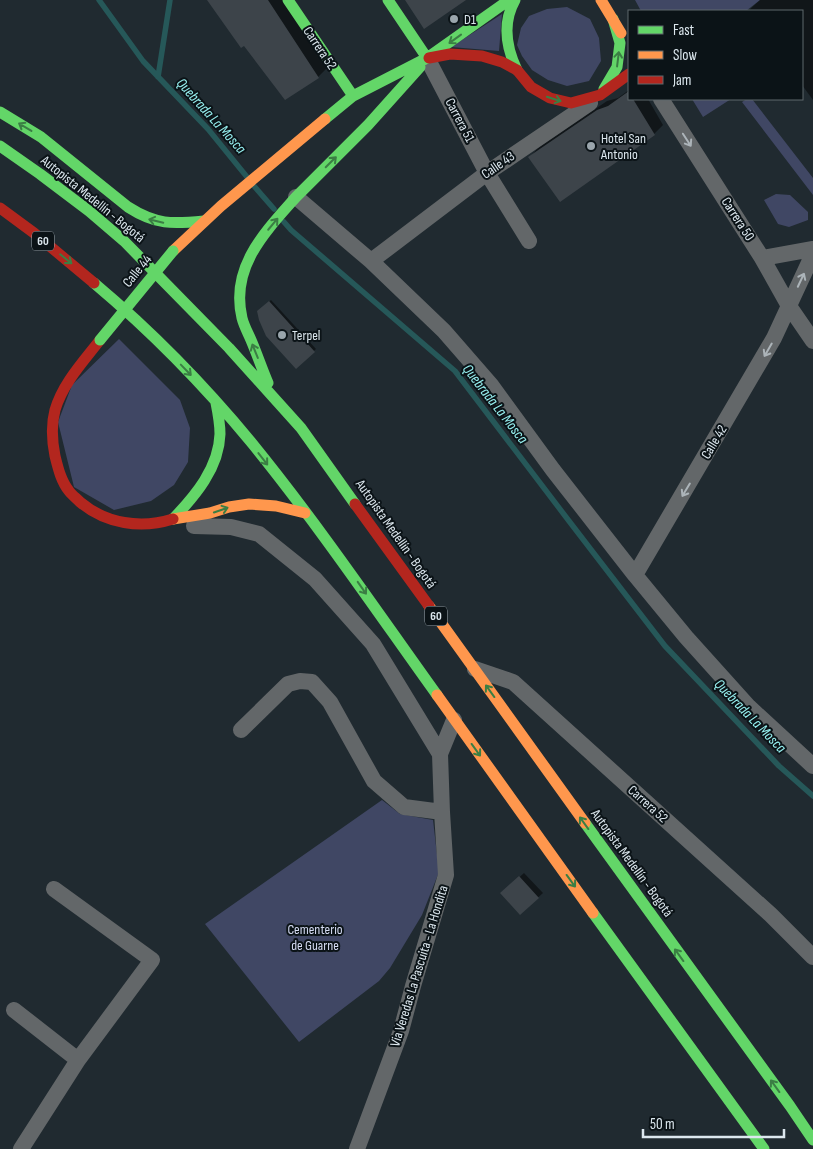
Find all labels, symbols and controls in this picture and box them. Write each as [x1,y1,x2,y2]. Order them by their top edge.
legend [628,10,803,100]
place label: D1 [464,11,476,28]
marker: D1 [448,13,460,25]
text: Fast [673,21,695,40]
street label: Carrera 52 [299,23,341,73]
one-way arrow [448,34,462,44]
text: Slow [673,46,697,65]
one-way arrow [613,51,623,67]
text: Jam [672,71,691,90]
water label: Quebrada La Mosca [172,74,250,158]
one-way arrow [546,94,562,104]
street label: Carrera 51 [441,95,479,145]
one-way arrow [18,121,32,131]
place label: Hotel San Antonio [600,130,646,163]
one-way arrow [681,133,692,147]
marker: Hotel San Antonio [585,140,597,152]
street label: Calle 43 [478,147,518,183]
street label: Autopista Medellín - Bogotá [37,151,148,246]
one-way arrow [325,156,337,169]
street label: Carrera 50 [718,194,758,244]
one-way arrow [149,216,165,225]
one-way arrow [267,218,278,231]
road number: 60 [32,232,54,250]
street label: Calle 44 [119,251,155,291]
one-way arrow [59,254,72,265]
one-way arrow [797,273,806,288]
place label: Terpel [292,327,320,344]
marker: Terpel [276,329,288,341]
one-way arrow [762,342,772,356]
one-way arrow [250,343,259,359]
water label: Quebrada La Mosca [458,360,532,448]
one-way arrow [180,364,192,377]
street label: Calle 42 [697,422,731,462]
one-way arrow [258,452,269,465]
street label: Autopista Medellín - Bogotá [352,476,440,592]
one-way arrow [680,482,690,496]
one-way arrow [212,505,228,514]
one-way arrow [357,581,367,595]
road number: 60 [425,606,447,626]
water label: Quebrada La Mosca [710,675,790,757]
one-way arrow [485,684,495,698]
one-way arrow [470,742,481,756]
street label: Carrera 52 [624,782,672,827]
street label: Autopista Medellín - Bogotá [587,805,677,920]
one-way arrow [579,817,590,830]
one-way arrow [566,874,576,888]
street label: Via Veredas La Pascuita - La Hondita [386,883,452,1049]
park label: Cementerio de Guarne [287,921,343,954]
one-way arrow [674,949,685,962]
one-way arrow [770,1080,781,1093]
scale bar [643,1106,784,1138]
text: 50 m [650,1115,675,1134]

